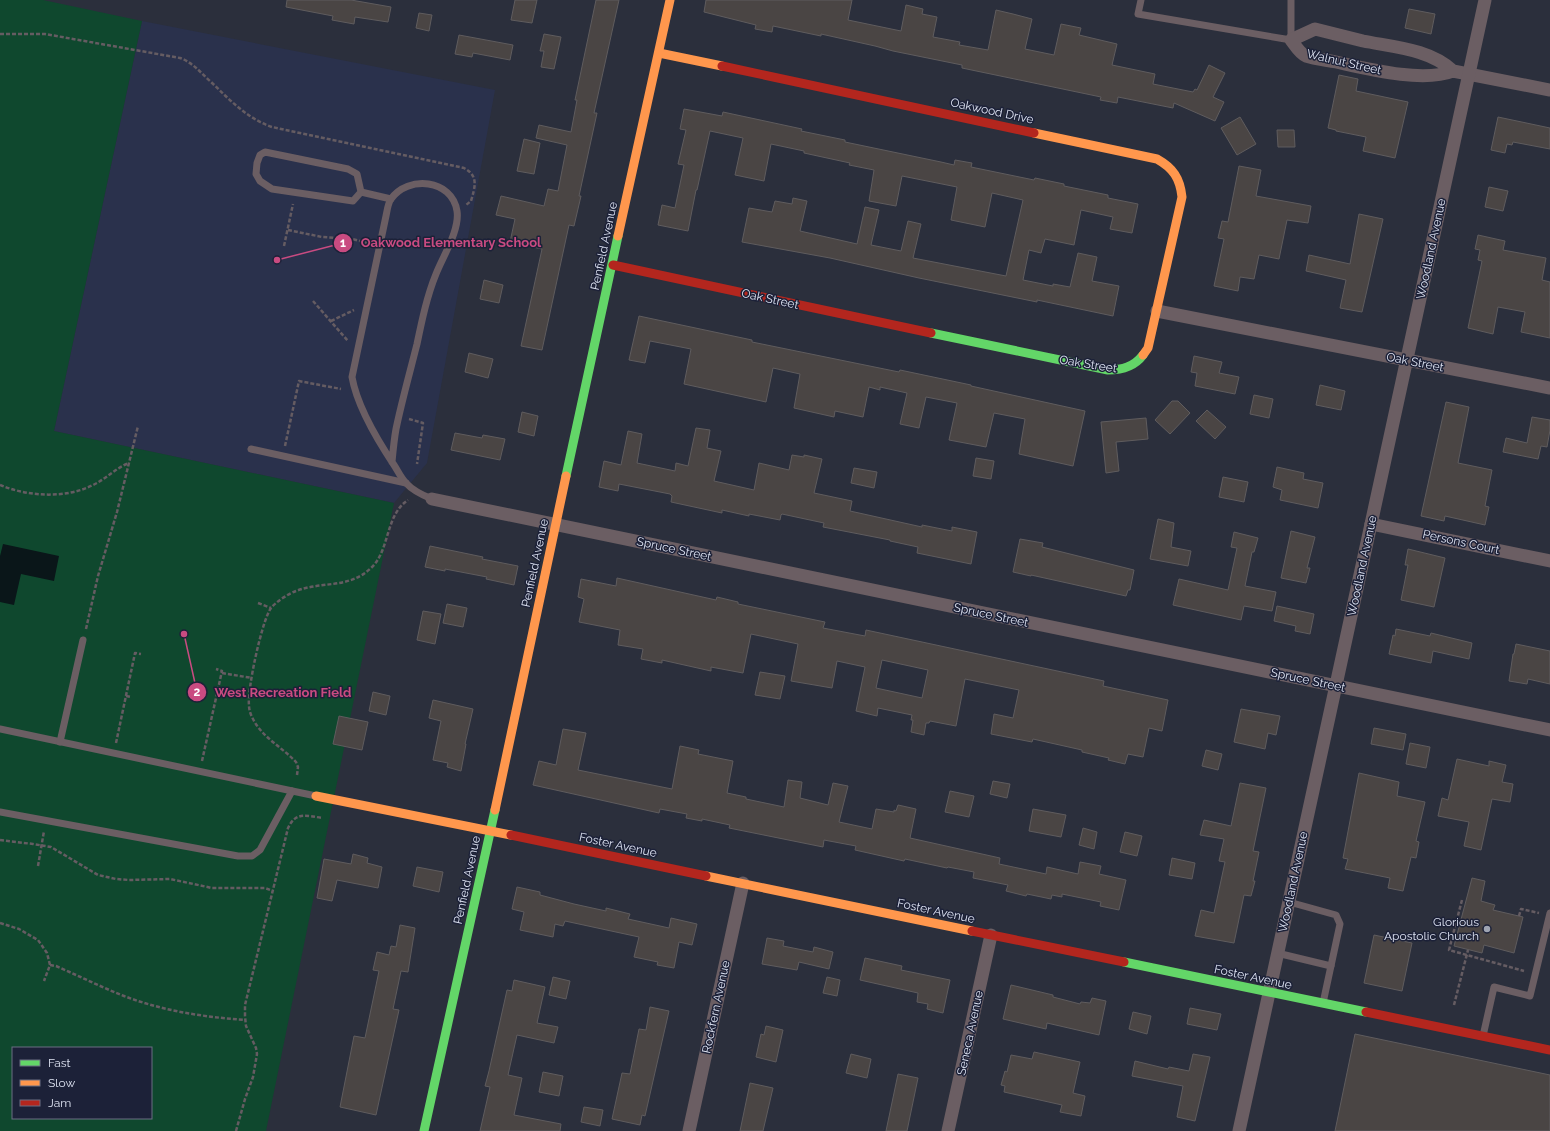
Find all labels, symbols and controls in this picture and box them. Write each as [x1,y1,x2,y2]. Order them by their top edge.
street label: Walnut Street [1305,47,1383,77]
street label: Oakwood Drive [949,95,1035,127]
street label: Woodland Avenue [1413,197,1449,301]
street label: Penfield Avenue [588,201,620,291]
callout: Oakwood Elementary School [333,230,549,255]
text: Oakwood Elementary School [361,235,542,250]
text: 1 [340,236,346,250]
street label: Oak Street [740,286,800,312]
street label: Oak Street [1385,350,1445,374]
street label: Oak Street [1058,353,1118,375]
street label: Woodland Avenue [1344,514,1380,618]
street label: Penfield Avenue [519,518,551,608]
street label: Persons Court [1421,527,1501,557]
street label: Spruce Street [635,534,713,564]
street label: Spruce Street [952,600,1030,630]
street label: Spruce Street [1269,665,1347,695]
callout: West Recreation Field [187,680,360,705]
text: 2 [194,685,201,699]
text: West Recreation Field [215,685,351,700]
street label: Foster Avenue [578,830,658,860]
street label: Woodland Avenue [1275,830,1311,934]
street label: Penfield Avenue [451,835,483,925]
street label: Foster Avenue [896,896,976,926]
place label: Glorious Apostolic Church [1384,915,1479,943]
marker: Glorious Apostolic Church [1482,924,1492,934]
street label: Rockfern Avenue [699,959,733,1055]
street label: Foster Avenue [1213,962,1293,992]
street label: Seneca Avenue [954,989,986,1077]
legend [12,1047,152,1119]
text: Fast [48,1056,71,1070]
text: Slow [48,1076,75,1090]
text: Jam [48,1096,71,1110]

